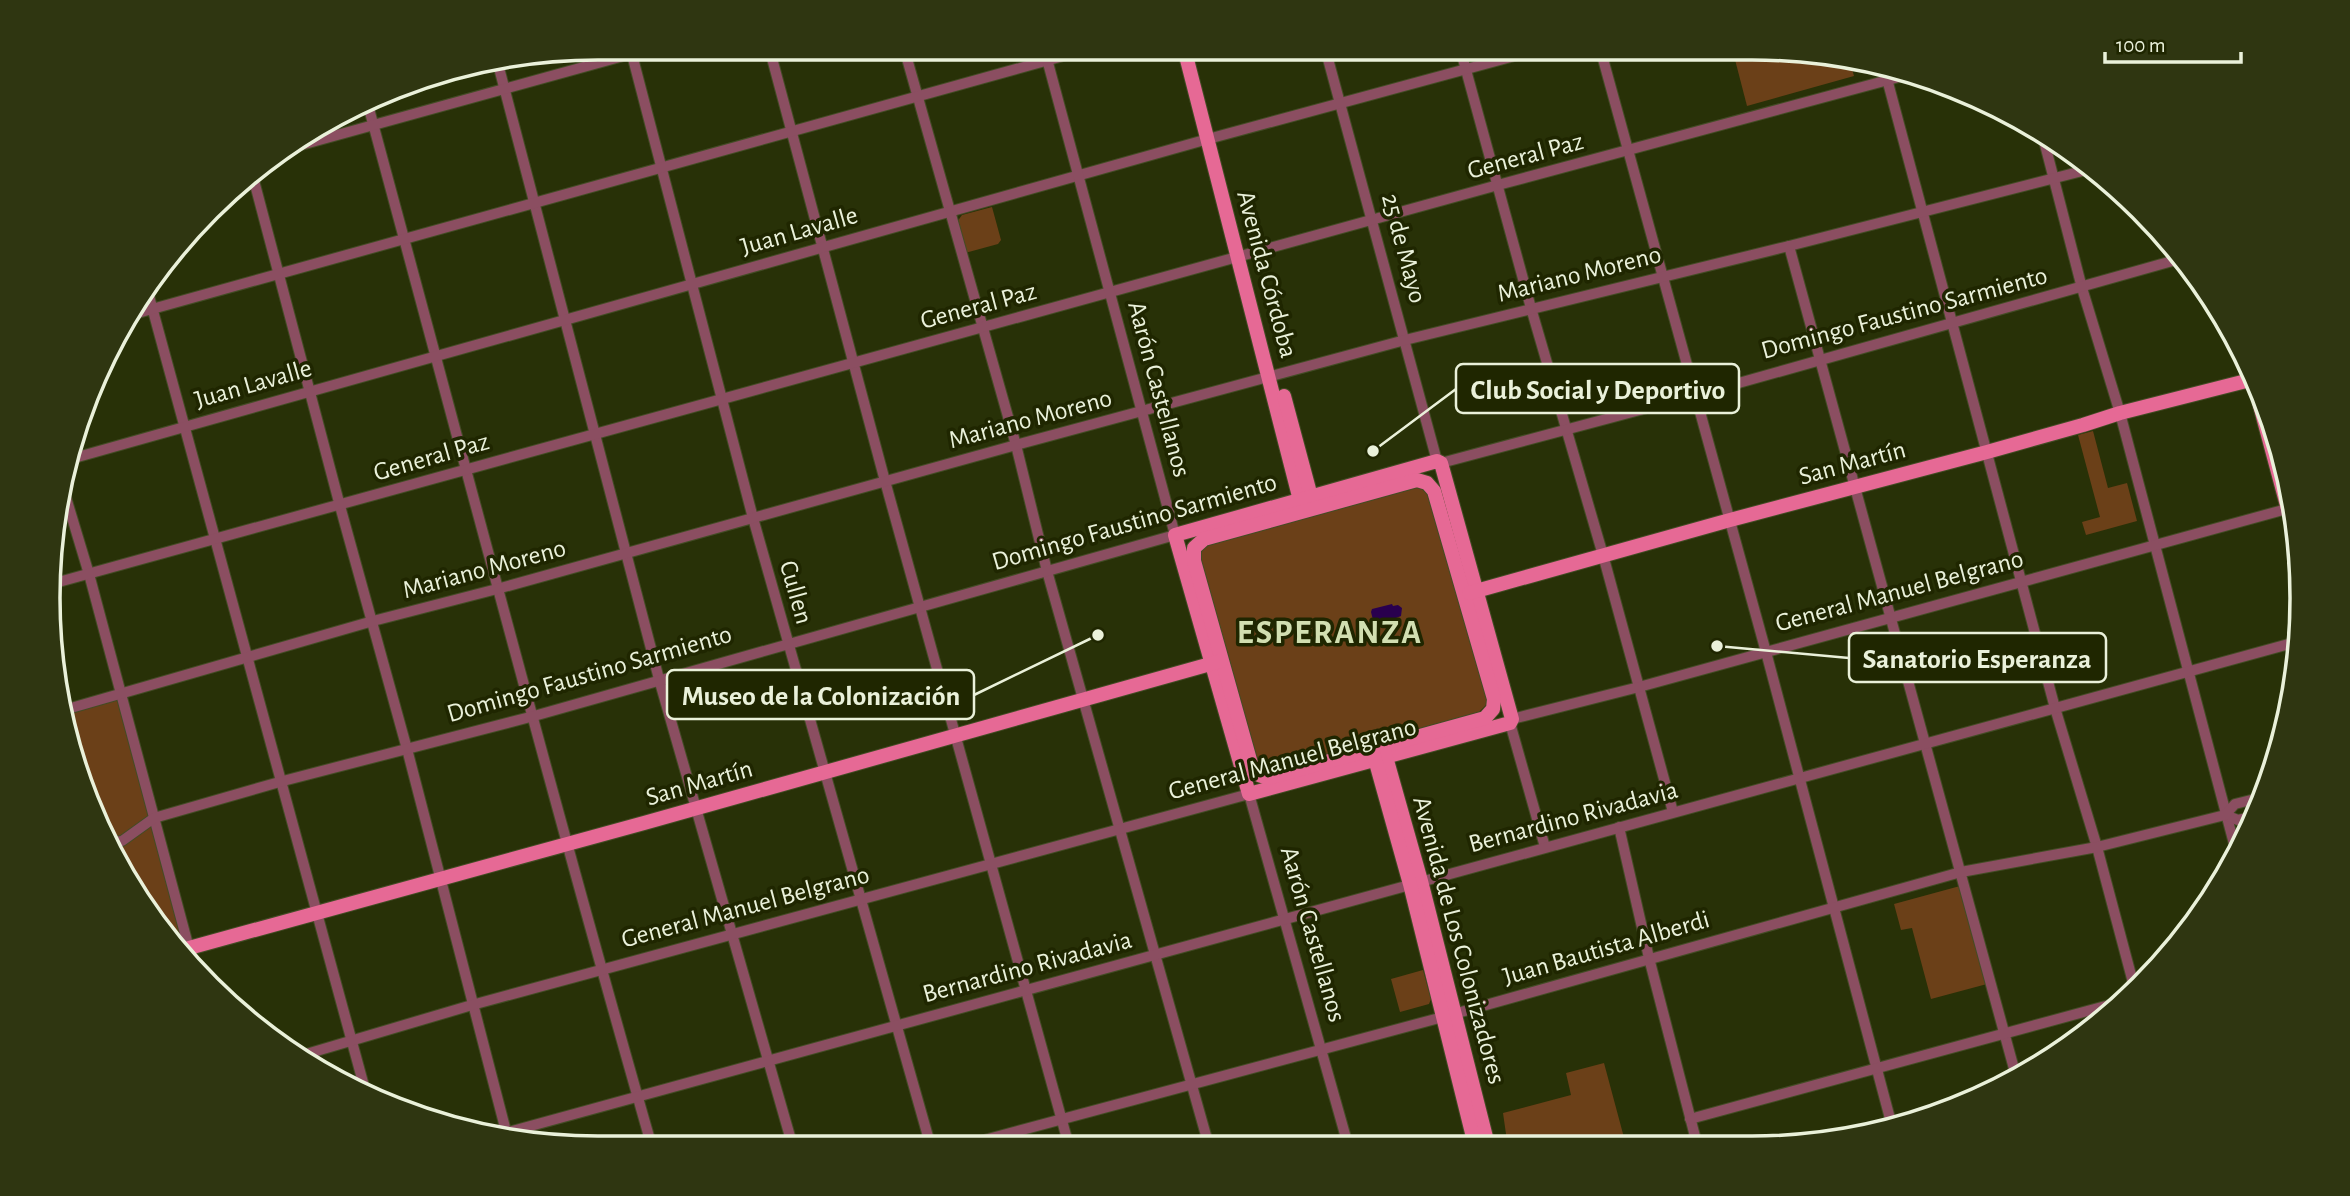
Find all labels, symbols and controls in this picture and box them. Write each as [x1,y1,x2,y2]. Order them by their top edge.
scale bar [2105,21,2242,65]
text: 100 m [2116,35,2166,56]
street label: General Paz [1464,128,1586,184]
street label: Avenida Córdoba [1232,188,1302,361]
street label: 25 de Mayo [1377,191,1431,306]
street label: Juan Lavalle [738,202,861,260]
street label: Mariano Moreno [1495,241,1664,307]
street label: Domingo Faustino Sarmiento [1758,262,2050,364]
street label: General Paz [917,278,1039,334]
street label: Aarón Castellanos [1123,299,1195,480]
street label: Juan Lavalle [192,355,315,413]
callout: Club Social y Deportivo [1456,364,1739,413]
text: Club Social y Deportivo [1471,377,1725,405]
street label: Mariano Moreno [946,385,1115,453]
street label: General Paz [371,428,492,486]
street label: San Martín [1796,436,1909,490]
street label: Domingo Faustino Sarmiento [989,469,1280,575]
street label: Mariano Moreno [400,535,569,603]
street label: General Manuel Belgrano [1772,545,2026,637]
street label: Cullen [775,558,817,627]
district label: ESPERANZA [1237,617,1423,650]
street label: Domingo Faustino Sarmiento [444,621,735,727]
callout: Sanatorio Esperanza [1849,633,2106,682]
text: Sanatorio Esperanza [1863,646,2091,674]
callout: Museo de la Colonización [667,670,974,719]
text: Museo de la Colonización [682,683,960,711]
street label: General Manuel Belgrano [1165,713,1419,805]
street label: San Martín [643,755,756,811]
street label: Bernardino Rivadavia [1466,777,1681,857]
street label: Avenida de Los Colonizadores [1408,794,1510,1087]
street label: Aarón Castellanos [1276,844,1350,1025]
street label: General Manuel Belgrano [618,861,872,953]
street label: Juan Bautista Alberdi [1500,906,1712,990]
street label: Bernardino Rivadavia [920,927,1135,1007]

